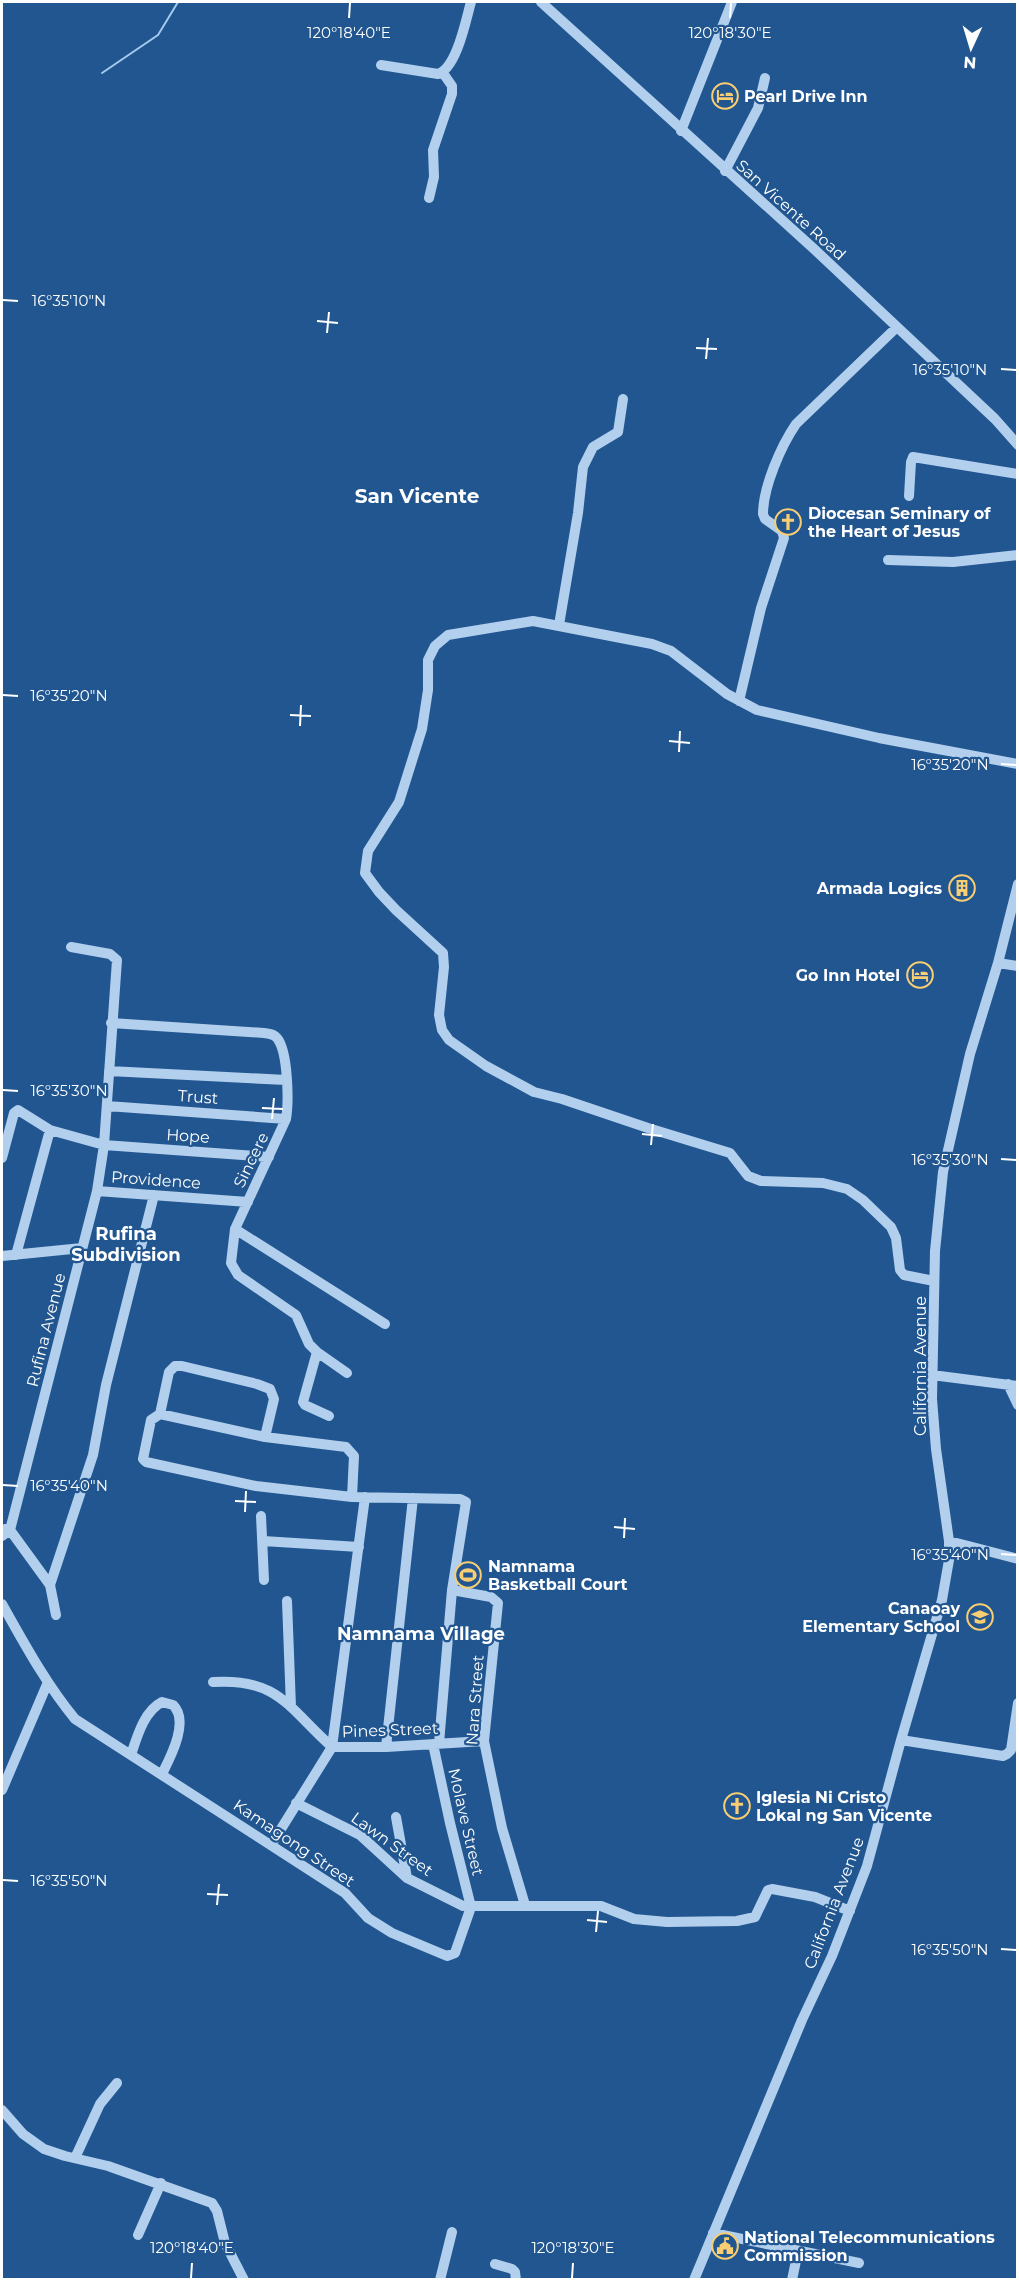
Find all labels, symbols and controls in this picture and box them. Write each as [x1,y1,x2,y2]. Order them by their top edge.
north arrow [941,18,1001,78]
text: 120°18'40"E [307,23,391,42]
text: 120°18'30"E [688,23,772,42]
text: N [963,53,977,72]
hotel icon: Pearl Drive Inn [710,81,740,111]
place label: Pearl Drive Inn [744,87,868,106]
street label: San Vicente Road [732,156,850,264]
text: 16°35'10"N [32,291,106,310]
text: 16°35'10"N [913,360,987,379]
district label: San Vicente [355,484,479,508]
place label: Diocesan Seminary of the Heart of Jesus [808,504,991,541]
church icon: Diocesan Seminary of the Heart of Jesus [773,507,803,537]
text: 16°35'20"N [30,686,108,705]
text: 16°35'20"N [911,755,989,774]
building icon: Armada Logics [947,873,977,903]
place label: Armada Logics [816,879,943,898]
hotel icon: Go Inn Hotel [905,960,935,990]
place label: Go Inn Hotel [796,966,900,985]
text: 16°35'30"N [30,1081,108,1100]
street label: Trust [177,1086,219,1108]
street label: Hope [166,1125,210,1147]
street label: Sincere [229,1129,273,1191]
text: 16°35'30"N [911,1150,989,1169]
street label: Providence [110,1167,202,1193]
district label: Rufina Subdivision [71,1223,181,1266]
street label: Rufina Avenue [23,1271,69,1389]
street label: California Avenue [911,1296,930,1436]
text: 16°35'40"N [30,1476,108,1495]
text: 16°35'40"N [911,1545,989,1564]
place label: Namnama Basketball Court [488,1557,628,1594]
sports icon: Namnama Basketball Court [453,1560,483,1590]
place label: Canaoay Elementary School [802,1599,960,1636]
school or university icon: Canaoay Elementary School [965,1602,995,1632]
district label: Namnama Village [337,1623,505,1645]
street label: Nara Street [462,1654,488,1746]
street label: Pines Street [341,1719,439,1741]
street label: Molave Street [444,1766,488,1878]
place label: Iglesia Ni Cristo Lokal ng San Vicente [756,1788,932,1825]
church icon: Iglesia Ni Cristo Lokal ng San Vicente [722,1791,752,1821]
street label: Kamagong Street [230,1795,359,1891]
street label: Lawn Street [348,1808,437,1880]
street label: California Avenue [800,1834,868,1972]
text: 16°35'50"N [30,1871,108,1890]
text: 16°35'50"N [911,1940,989,1959]
place label: National Telecommunications Commission [744,2228,995,2265]
public building icon: National Telecommunications Commission [710,2231,740,2261]
text: 120°18'40"E [150,2238,234,2257]
text: 120°18'30"E [531,2238,615,2257]

